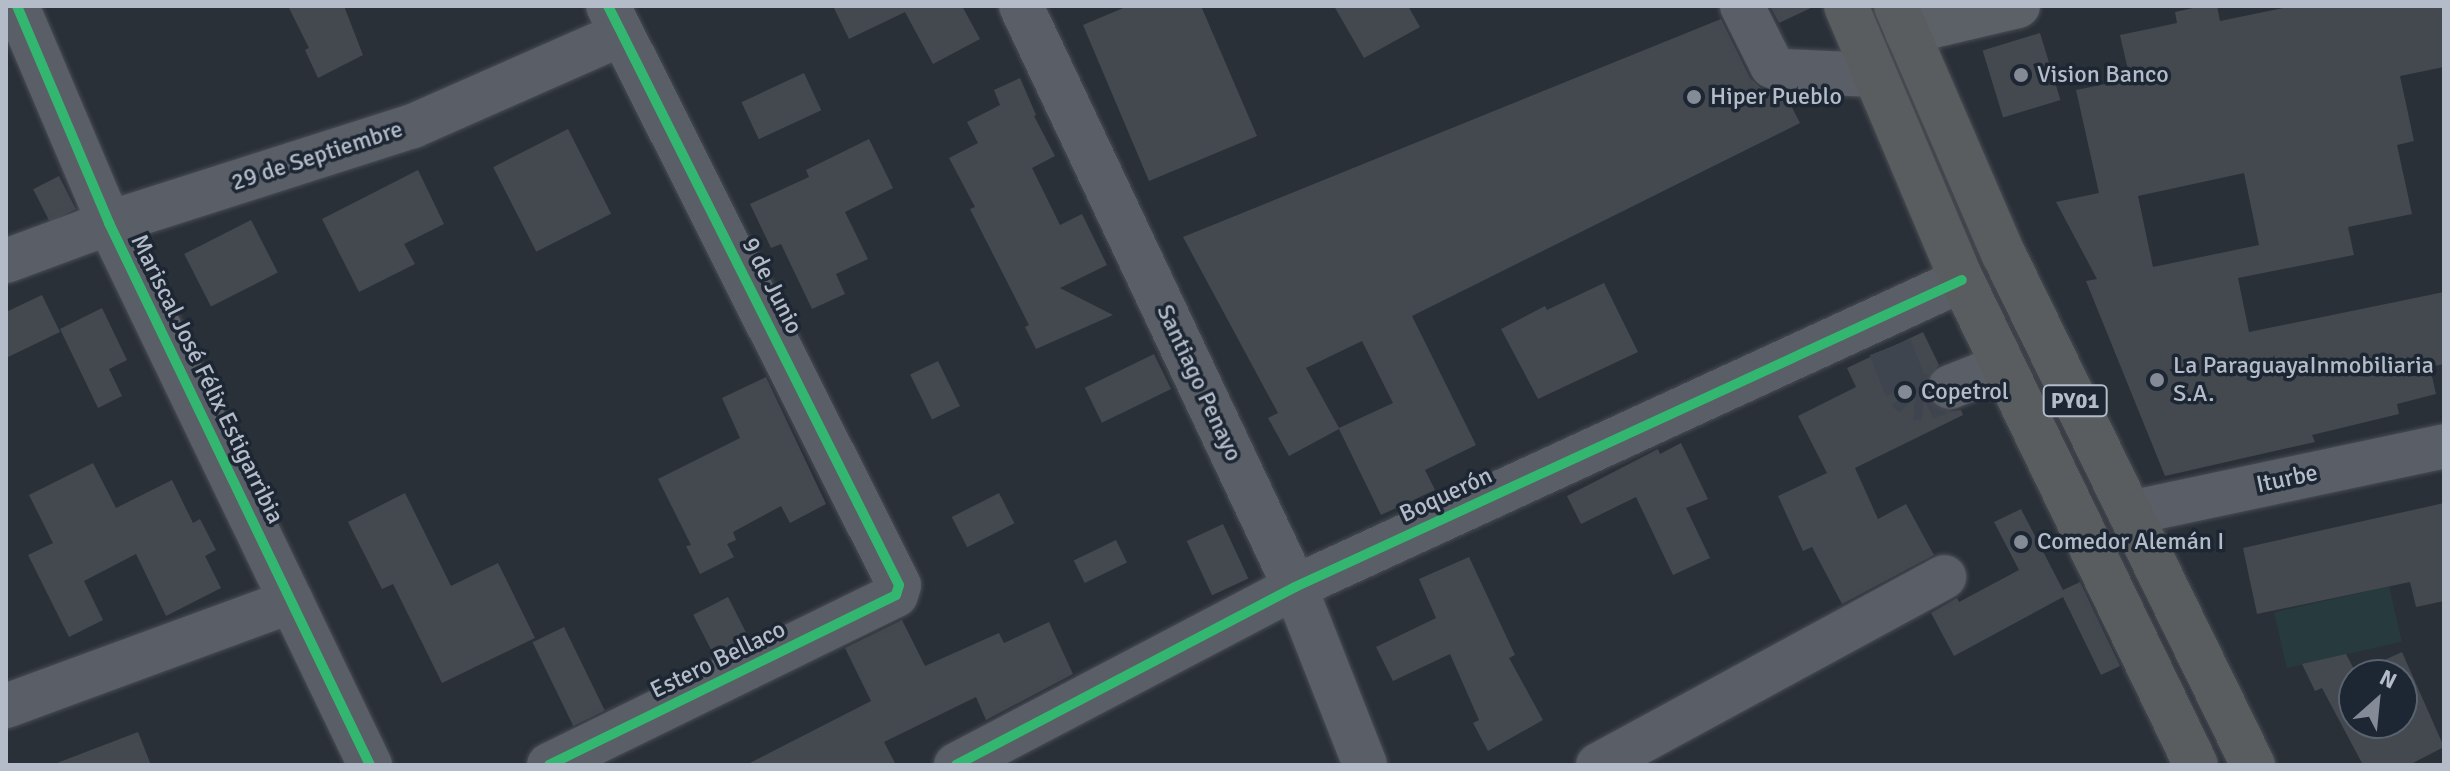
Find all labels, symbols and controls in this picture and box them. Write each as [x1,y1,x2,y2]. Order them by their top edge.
place label: Vision Banco [2037,61,2169,89]
marker: Vision Banco [2012,66,2030,84]
place label: Hiper Pueblo [1710,83,1842,111]
marker: Hiper Pueblo [1685,88,1703,106]
street label: 29 de Septiembre [228,115,406,197]
street label: Mariscal José Félix Estigarribia [124,230,290,528]
street label: 9 de Junio [736,233,808,339]
street label: Santiago Penayo [1150,300,1248,466]
place label: La ParaguayaInmobiliaria S.A. [2173,352,2434,408]
marker: La ParaguayaInmobiliaria S.A. [2148,371,2166,389]
place label: Copetrol [1921,378,2009,406]
marker: Copetrol [1896,383,1914,401]
road number: PY01 [2041,383,2109,419]
street label: Iturbe [2254,458,2320,500]
street label: Boquerón [1395,461,1497,529]
place label: Comedor Alemán I [2037,528,2224,556]
marker: Comedor Alemán I [2012,533,2030,551]
street label: Estero Bellaco [646,615,790,705]
north arrow [2338,659,2418,739]
text: N [2375,663,2401,694]

